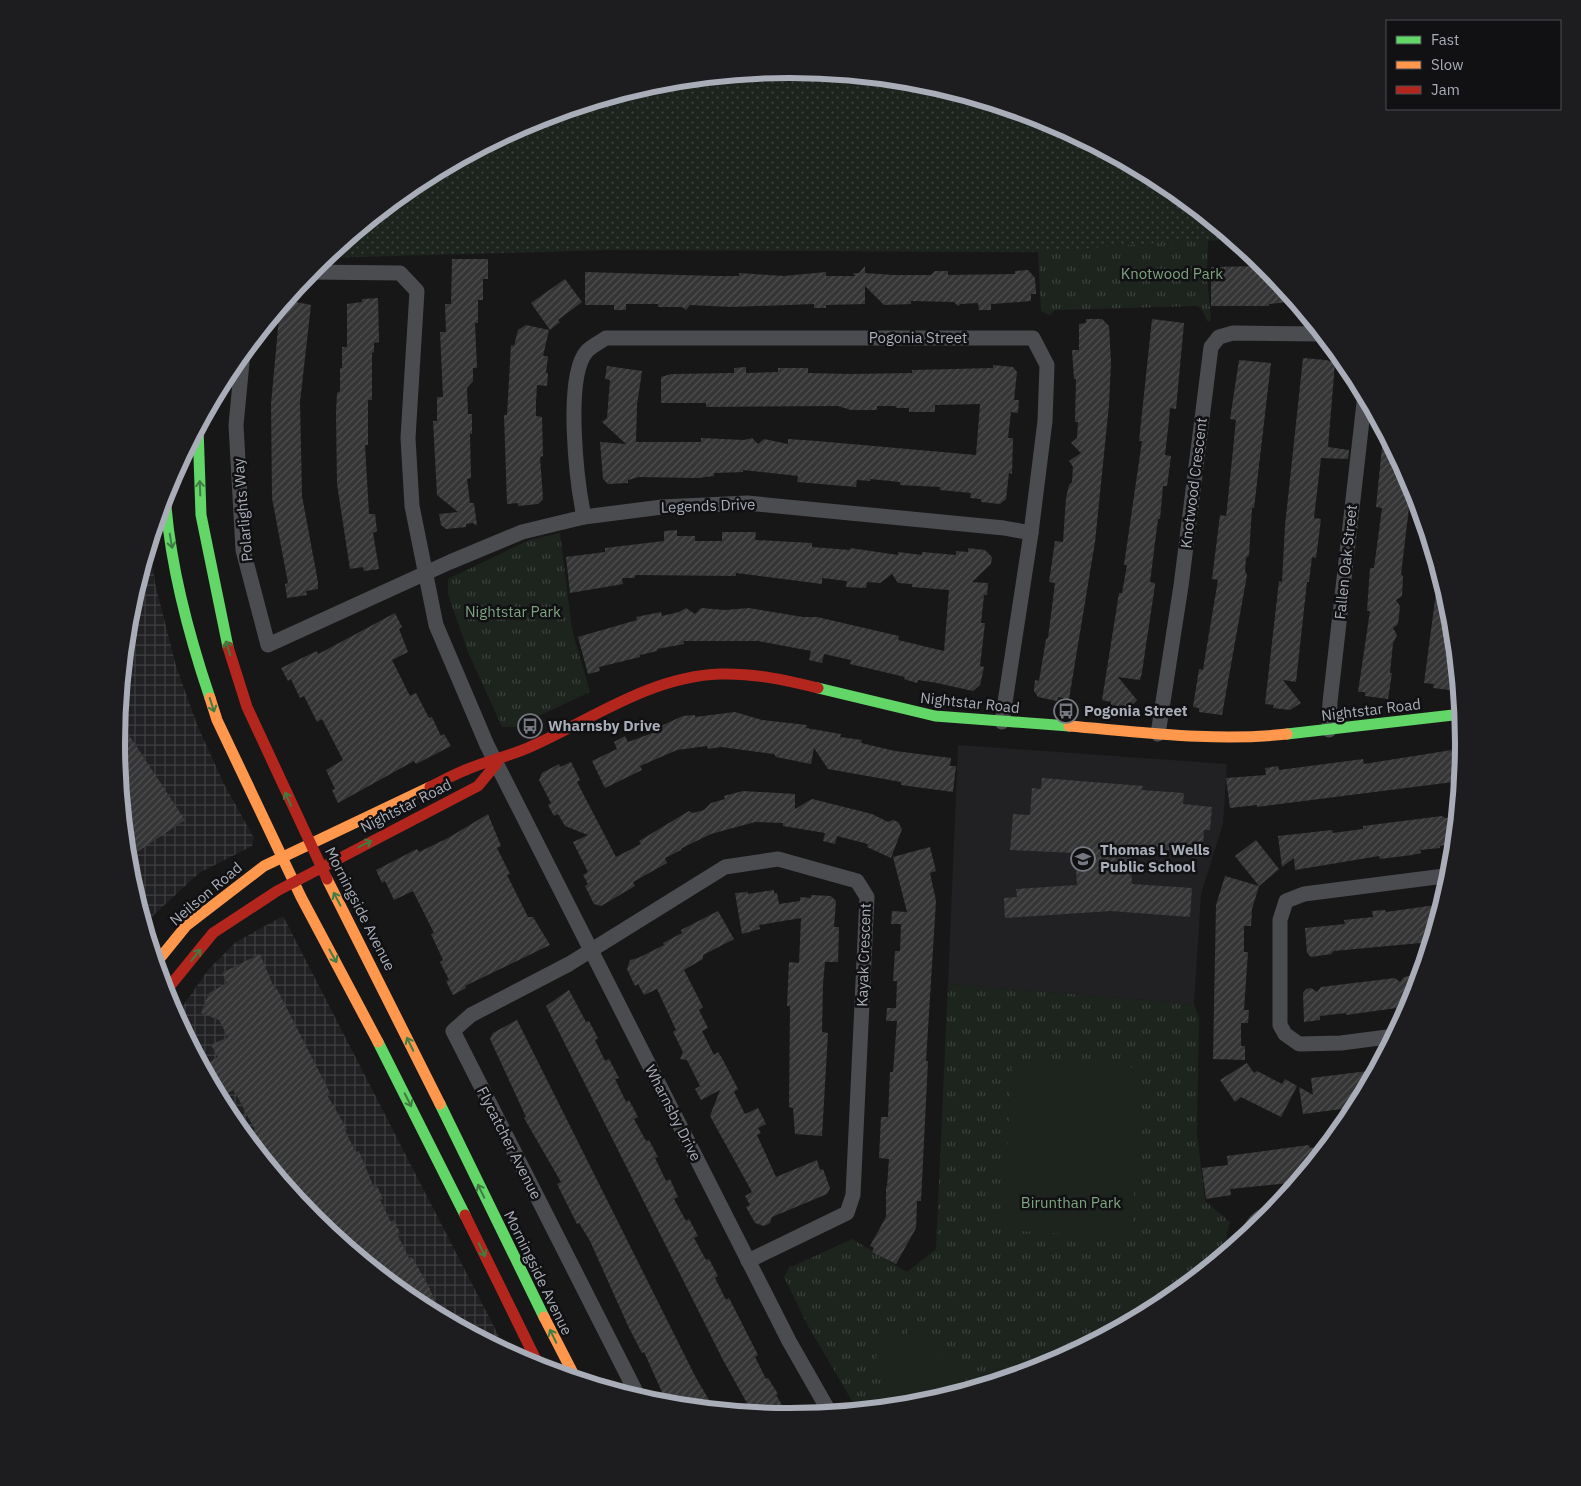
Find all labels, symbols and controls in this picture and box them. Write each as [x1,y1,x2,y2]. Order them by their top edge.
legend [1386,20,1561,110]
text: Fast [1431,30,1459,49]
text: Slow [1431,55,1464,74]
text: Jam [1431,80,1460,99]
park label: Knotwood Park [1121,264,1223,283]
street label: Pogonia Street [869,328,967,347]
street label: Knotwood Crescent [1176,416,1211,550]
street label: Polarlights Way [228,457,256,563]
one-way arrow [196,481,205,497]
street label: Legends Drive [660,494,756,517]
street label: Fallen Oak Street [1330,504,1361,620]
one-way arrow [167,533,177,549]
park label: Nightstar Park [465,602,561,621]
one-way arrow [223,641,232,656]
street label: Nightstar Road [919,688,1021,717]
street label: Nightstar Road [1320,694,1422,725]
one-way arrow [207,697,217,713]
bus stop icon: Pogonia Street [1053,698,1079,724]
place label: Pogonia Street [1084,701,1188,720]
bus stop icon: Wharnsby Drive [517,713,543,739]
place label: Wharnsby Drive [548,716,660,735]
street label: Nightstar Road [357,774,455,837]
one-way arrow [283,792,293,807]
one-way arrow [357,839,372,848]
place label: Thomas L Wells Public School [1100,840,1210,876]
street label: Morningside Avenue [321,844,400,974]
school or university icon: Thomas L Wells Public School [1070,846,1096,872]
street label: Neilson Road [166,858,246,929]
one-way arrow [332,892,342,907]
street label: Kayak Crescent [852,903,875,1007]
one-way arrow [190,948,201,961]
one-way arrow [329,948,338,963]
one-way arrow [405,1037,415,1052]
street label: Wharnsby Drive [641,1061,706,1164]
street label: Flycatcher Avenue [473,1083,546,1202]
one-way arrow [404,1092,413,1107]
one-way arrow [476,1183,486,1198]
park label: Birunthan Park [1021,1193,1121,1212]
street label: Morningside Avenue [500,1207,577,1338]
one-way arrow [477,1243,487,1258]
one-way arrow [548,1329,558,1344]

